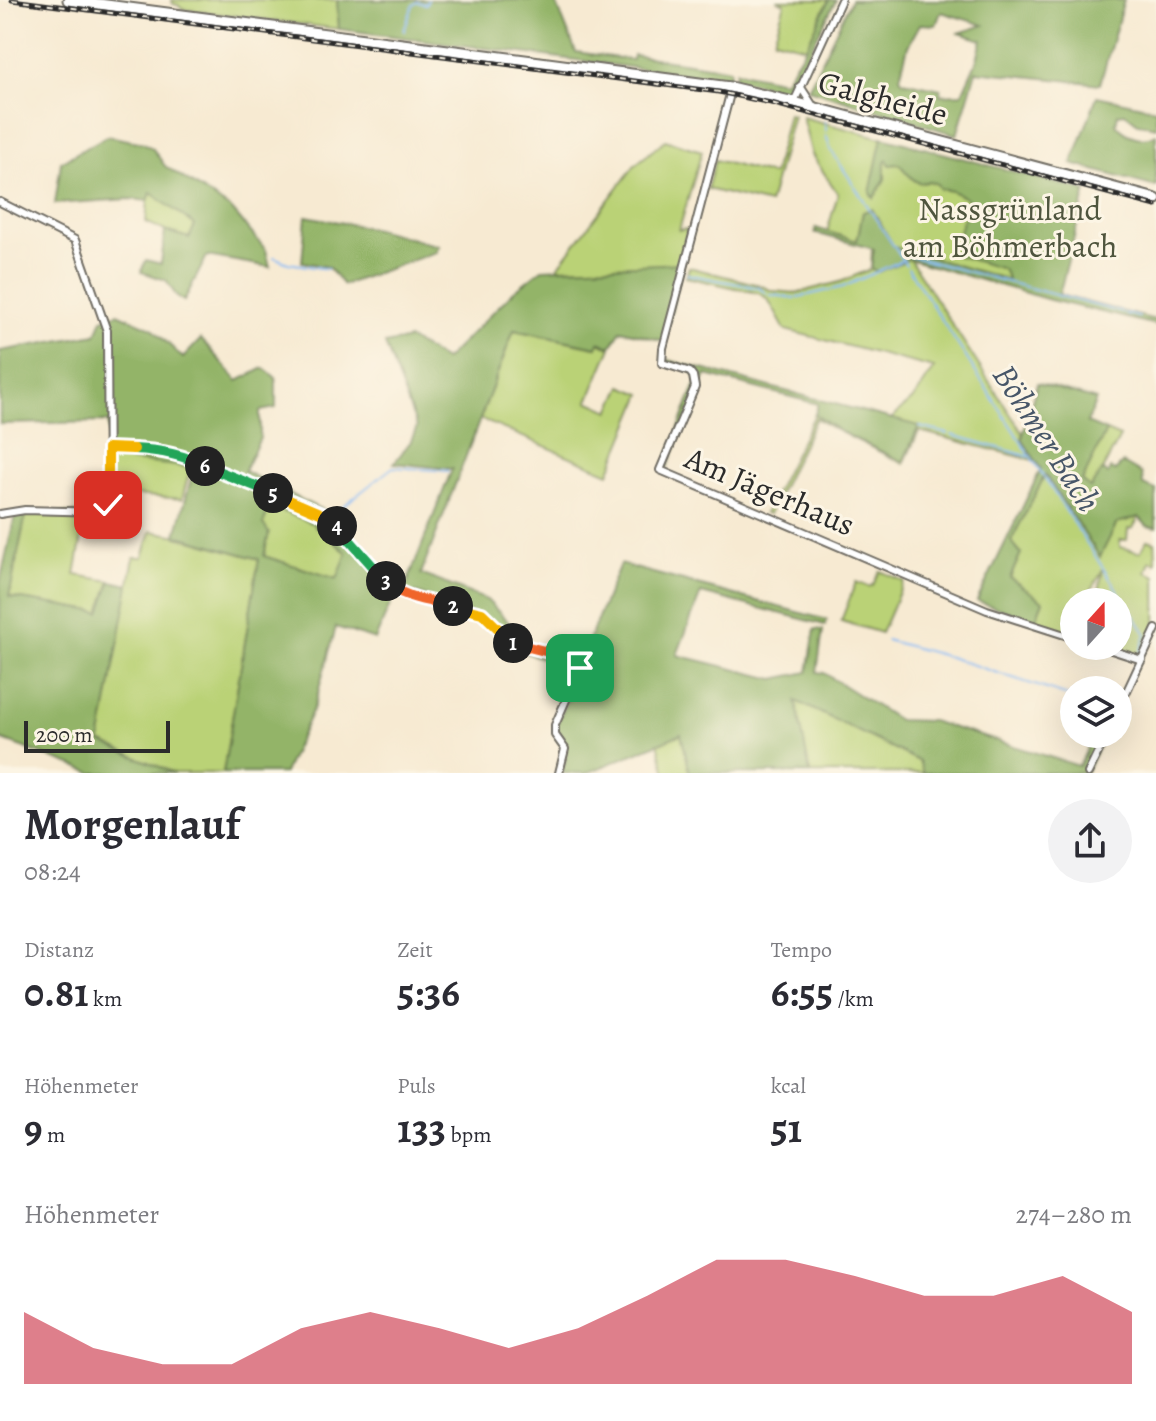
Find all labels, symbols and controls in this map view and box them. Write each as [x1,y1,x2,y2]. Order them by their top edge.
street label: Galgheide [814,60,952,136]
park label: Nassgrünland am Böhmerbach [903,187,1117,268]
water label: Böhmer Bach [982,355,1112,521]
street label: Am Jägerhaus [678,435,862,546]
pin: 6 [185,446,225,486]
text: 6 [200,451,210,481]
pin [74,471,142,539]
pin: 5 [253,473,293,513]
text: 5 [268,478,278,508]
icon: check [86,483,130,527]
pin: 4 [317,506,357,546]
text: 4 [332,511,342,541]
pin: 3 [366,561,406,601]
text: 3 [381,566,391,596]
pin: 2 [433,586,473,626]
north arrow [1060,588,1132,660]
map controls [1060,588,1132,748]
text: 2 [448,591,458,621]
pin: 1 [493,623,533,663]
text: 1 [509,628,517,658]
pin [546,634,614,702]
icon: arrive [558,646,602,690]
button: layers [1060,676,1132,748]
scale bar [24,717,170,753]
text: 200 m [36,720,93,750]
text: Morgenlauf [24,794,240,854]
button: share [1048,799,1132,883]
text: 08:24 [24,854,81,889]
text: Distanz [24,935,94,965]
text: Zeit [397,935,433,965]
text: Tempo [771,935,832,965]
text: 0.81 [24,965,89,1020]
text: 5:36 [397,965,460,1020]
text: 6:55 [771,965,833,1020]
text: km [89,984,122,1014]
text: /km [833,984,874,1014]
text: Höhenmeter [24,1071,138,1101]
text: Puls [397,1071,436,1101]
text: kcal [771,1071,806,1101]
text: 9 [24,1101,43,1156]
text: 133 [397,1101,446,1156]
text: 51 [771,1101,802,1156]
text: m [43,1120,65,1150]
text: bpm [446,1120,492,1150]
text: Höhenmeter [24,1197,159,1232]
text: 274–280 m [1016,1197,1132,1232]

